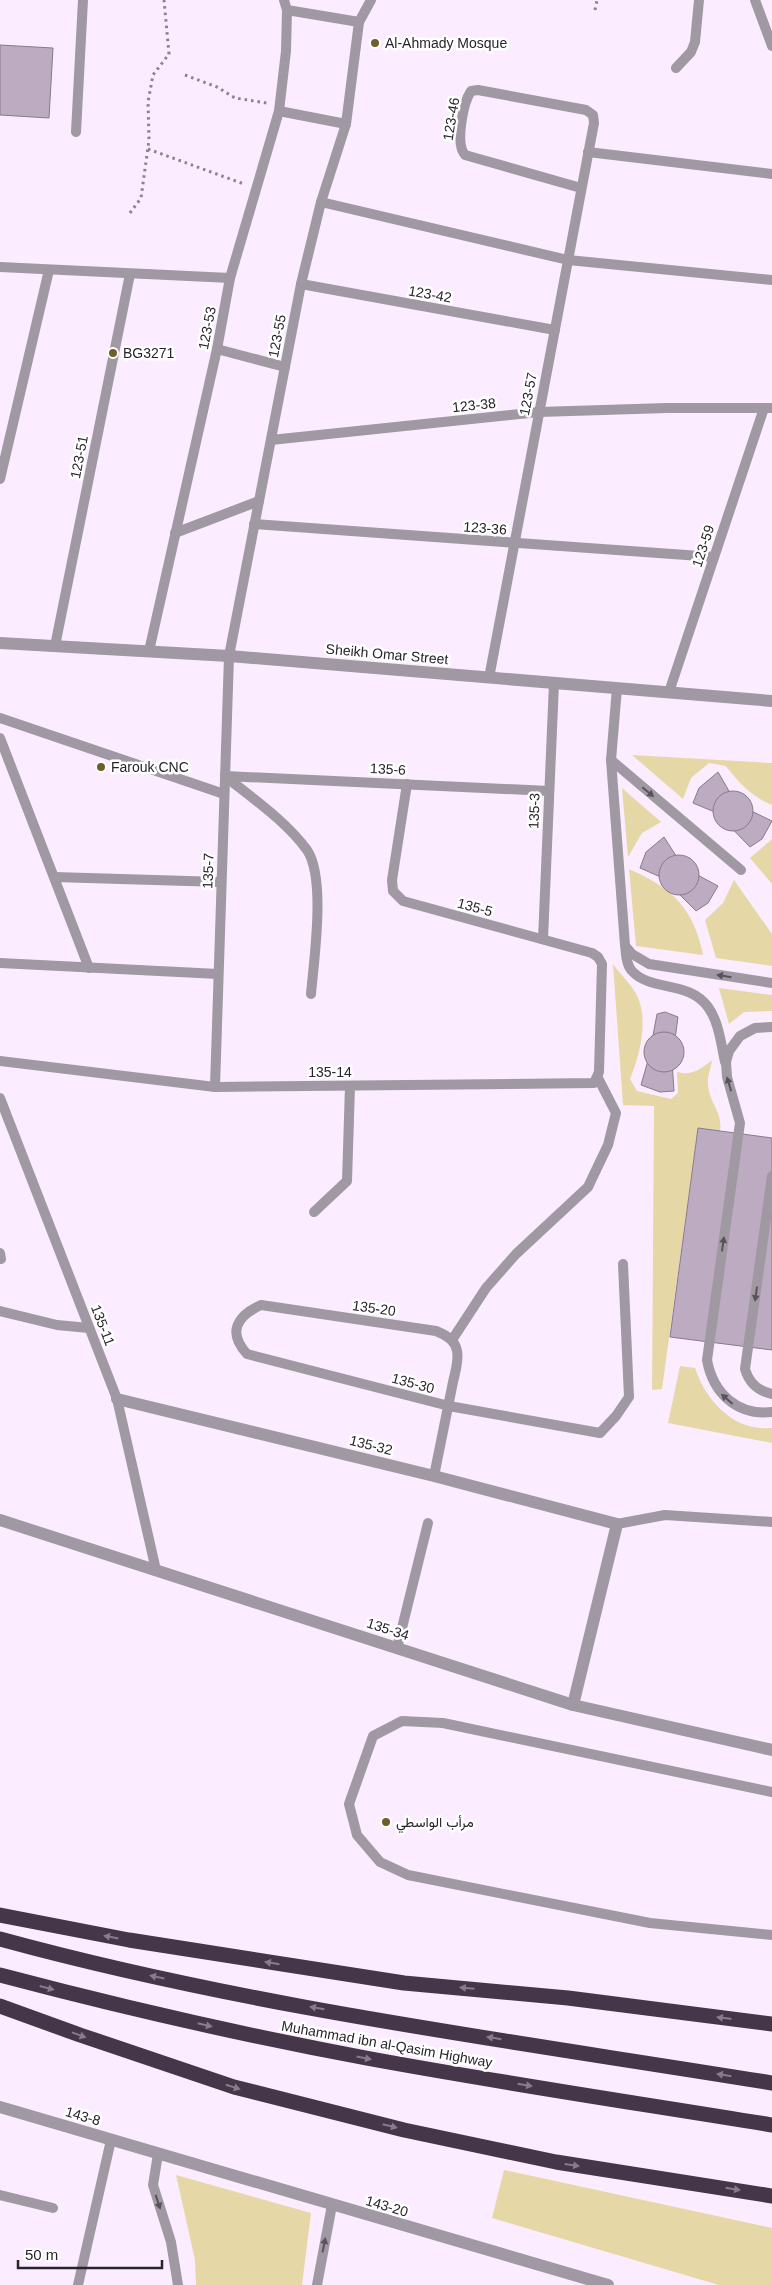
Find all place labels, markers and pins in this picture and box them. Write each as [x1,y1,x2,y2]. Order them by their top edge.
place label: Al-Ahmady Mosque [385,35,507,51]
marker: Al-Ahmady Mosque [369,37,381,49]
place label: BG3271 [123,345,175,361]
marker: BG3271 [107,347,119,359]
place label: Farouk CNC [111,759,189,775]
marker: Farouk CNC [95,761,107,773]
place label: مرأب الواسطي [396,1814,474,1834]
marker: مرأب الواسطي [380,1816,392,1828]

